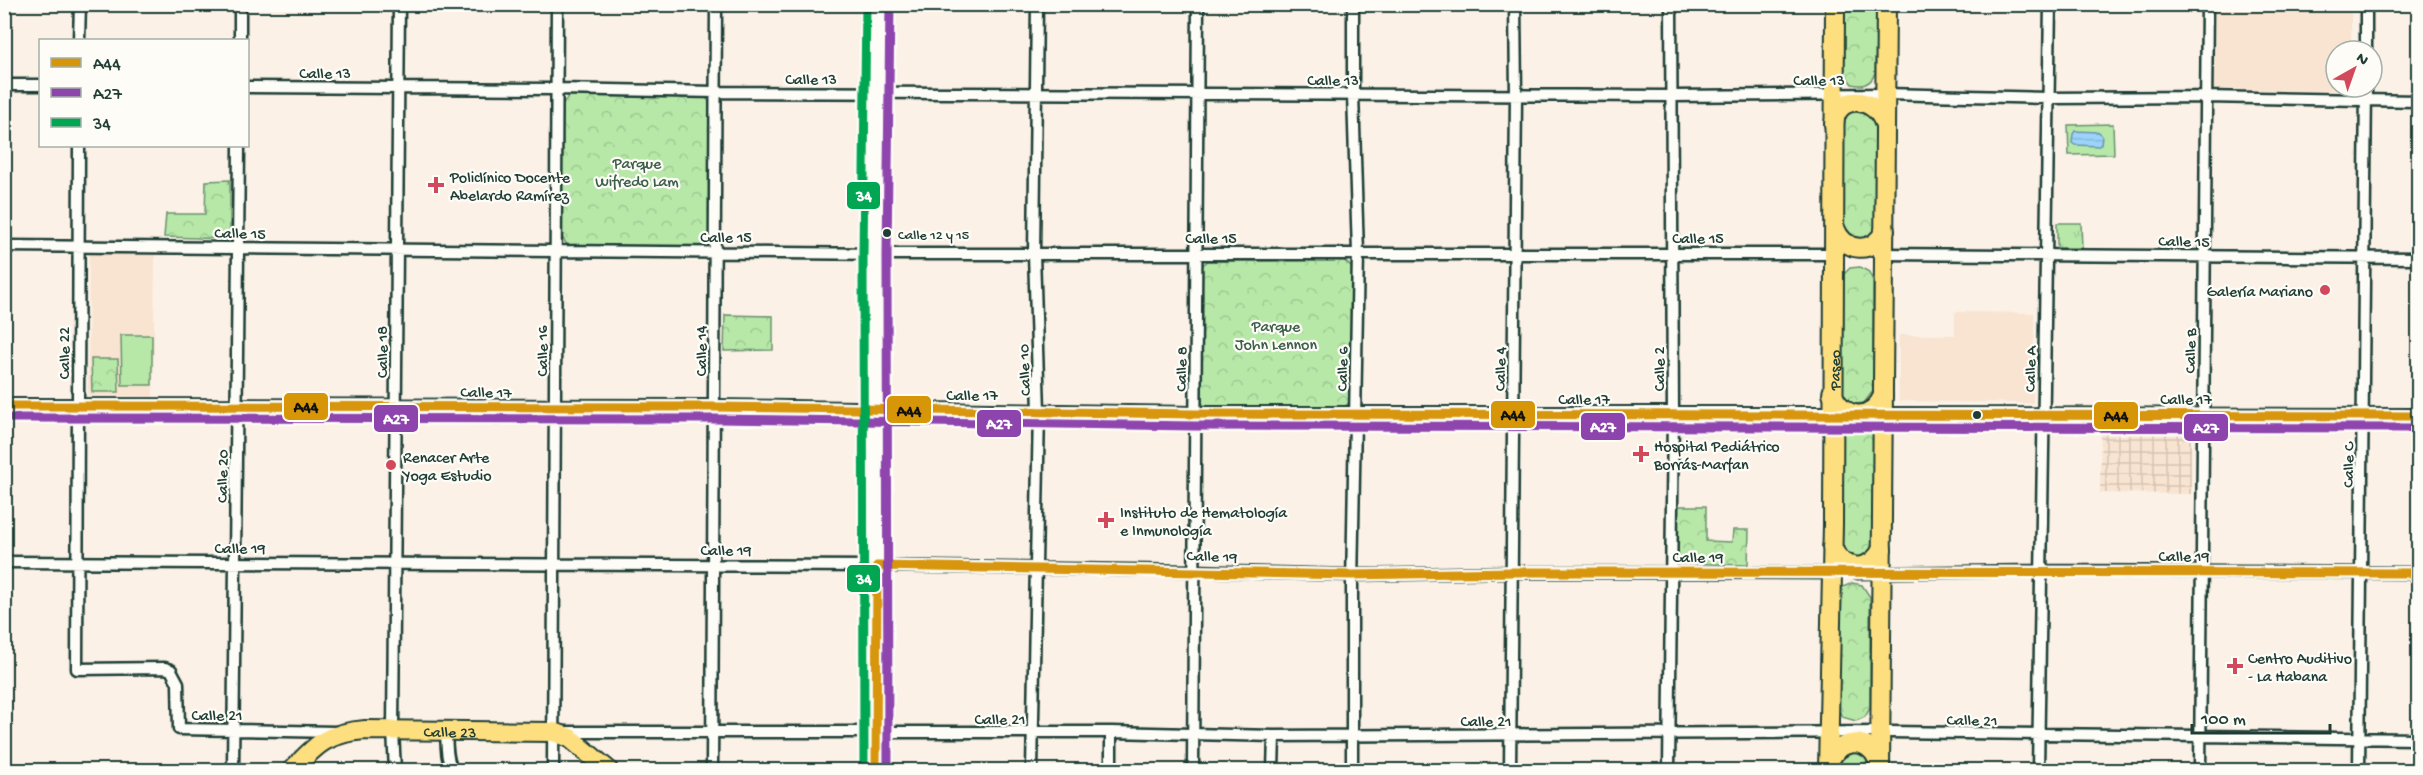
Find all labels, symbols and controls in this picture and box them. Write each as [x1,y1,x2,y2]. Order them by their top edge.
legend [39,39,249,147]
north arrow [2324,39,2384,99]
text: N [2351,50,2372,71]
text: A44 [93,55,121,76]
street label: Calle 13 [299,66,351,85]
street label: Calle 13 [785,72,837,91]
street label: Calle 13 [1307,73,1359,92]
street label: Calle 13 [1793,73,1845,92]
text: A27 [93,85,122,106]
text: 34 [92,115,111,136]
park label: Parque Wifredo Lam [595,156,679,193]
place label: Policlínico Docente Abelardo Ramírez [449,170,571,207]
marker: Policlínico Docente Abelardo Ramírez [427,176,445,194]
line badge: 34 [846,181,881,210]
text: 34 [855,189,872,208]
street label: Calle 15 [214,226,266,245]
marker: Calle 12 y 15 [881,227,893,239]
place label: Calle 12 y 15 [898,228,969,245]
street label: Calle 15 [700,230,752,249]
street label: Calle 15 [1185,231,1237,250]
street label: Calle 15 [1672,231,1724,250]
street label: Calle 15 [2158,234,2210,253]
marker: Galería Mariano [2318,283,2332,297]
place label: Galería Mariano [2207,284,2313,303]
park label: Parque John Lennon [1235,319,1317,356]
street label: Calle 16 [535,325,554,377]
street label: Calle 14 [694,325,713,376]
street label: Calle 18 [375,326,394,378]
street label: Calle 22 [57,327,76,379]
street label: Calle B [2183,328,2202,374]
street label: Calle 10 [1016,343,1037,396]
street label: Calle A [2023,344,2042,392]
street label: Calle 8 [1174,346,1193,392]
street label: Calle 6 [1335,346,1354,392]
street label: Calle 4 [1493,346,1512,391]
street label: Calle 2 [1652,347,1671,391]
street label: Paseo [1828,350,1847,391]
street label: Calle 17 [460,385,512,404]
street label: Calle 17 [946,388,998,407]
line badge: A44 [283,392,329,421]
street label: Calle 17 [1558,392,1610,411]
street label: Calle 17 [2160,392,2212,411]
line badge: A44 [886,395,932,424]
text: A44 [293,400,319,419]
line badge: A44 [1490,400,1536,429]
line badge: A44 [2093,401,2139,430]
line badge: A27 [373,404,419,433]
text: A44 [896,404,922,423]
text: A44 [1500,408,1526,427]
line badge: A27 [976,409,1022,438]
unlabelled marker [1971,409,1983,421]
text: A44 [2103,409,2129,428]
text: A27 [382,412,409,431]
line badge: A27 [1580,412,1626,441]
line badge: A27 [2183,413,2229,442]
text: A27 [985,417,1012,436]
text: A27 [1589,420,1616,439]
text: A27 [2192,421,2219,440]
place label: Hospital Pediátrico Borrás-Marfan [1653,439,1780,476]
street label: Calle C [2341,441,2360,488]
marker: Hospital Pediátrico Borrás-Marfan [1632,445,1650,463]
street label: Calle 20 [215,449,234,503]
place label: Renacer Arte Yoga Estudio [401,450,492,487]
marker: Renacer Arte Yoga Estudio [384,458,398,472]
place label: Instituto de Hematología e Inmunología [1120,505,1288,542]
marker: Instituto de Hematología e Inmunología [1097,511,1115,529]
street label: Calle 19 [214,541,266,560]
street label: Calle 19 [700,543,752,562]
street label: Calle 19 [1186,548,1238,569]
street label: Calle 19 [2158,549,2210,568]
street label: Calle 19 [1672,550,1724,569]
line badge: 34 [846,564,881,593]
text: 34 [855,572,872,591]
place label: Centro Auditivo - La Habana [2248,651,2352,688]
marker: Centro Auditivo - La Habana [2226,657,2244,675]
scale bar [2192,697,2330,735]
street label: Calle 21 [192,708,242,727]
text: 100 m [2200,710,2246,731]
street label: Calle 21 [975,712,1025,731]
street label: Calle 21 [1946,713,1998,732]
street label: Calle 21 [1461,714,1511,733]
street label: Calle 23 [423,725,476,744]

